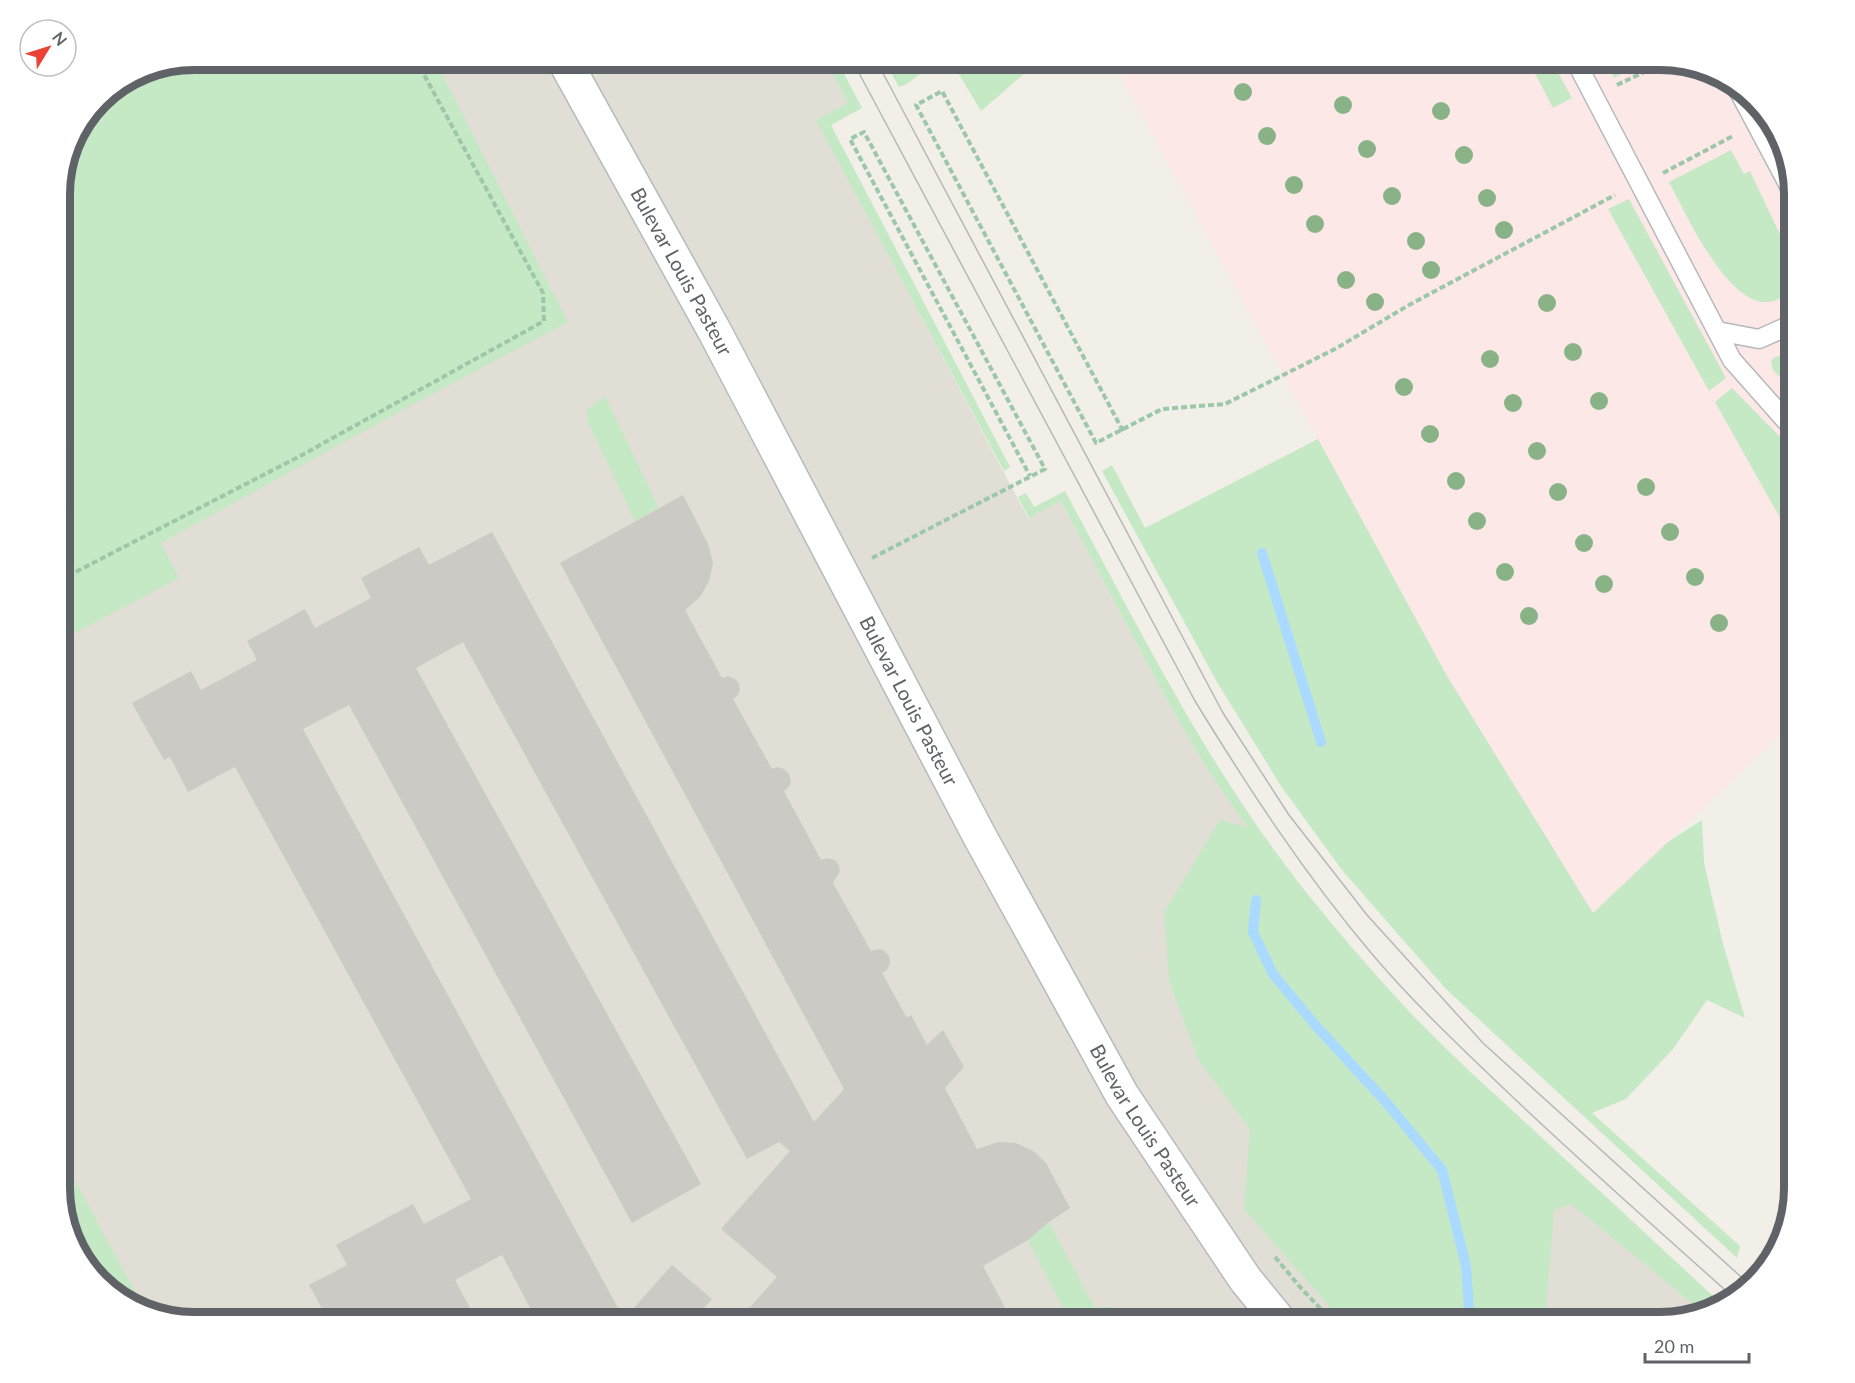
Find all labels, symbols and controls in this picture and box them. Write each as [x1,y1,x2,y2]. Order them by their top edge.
north arrow [18,18,78,78]
text: N [49,28,71,49]
street label: Bulevar Louis Pasteur [626,183,738,360]
street label: Bulevar Louis Pasteur [855,612,964,790]
street label: Bulevar Louis Pasteur [1085,1040,1207,1212]
scale bar [1645,1326,1748,1364]
text: 20 m [1654,1335,1694,1357]

